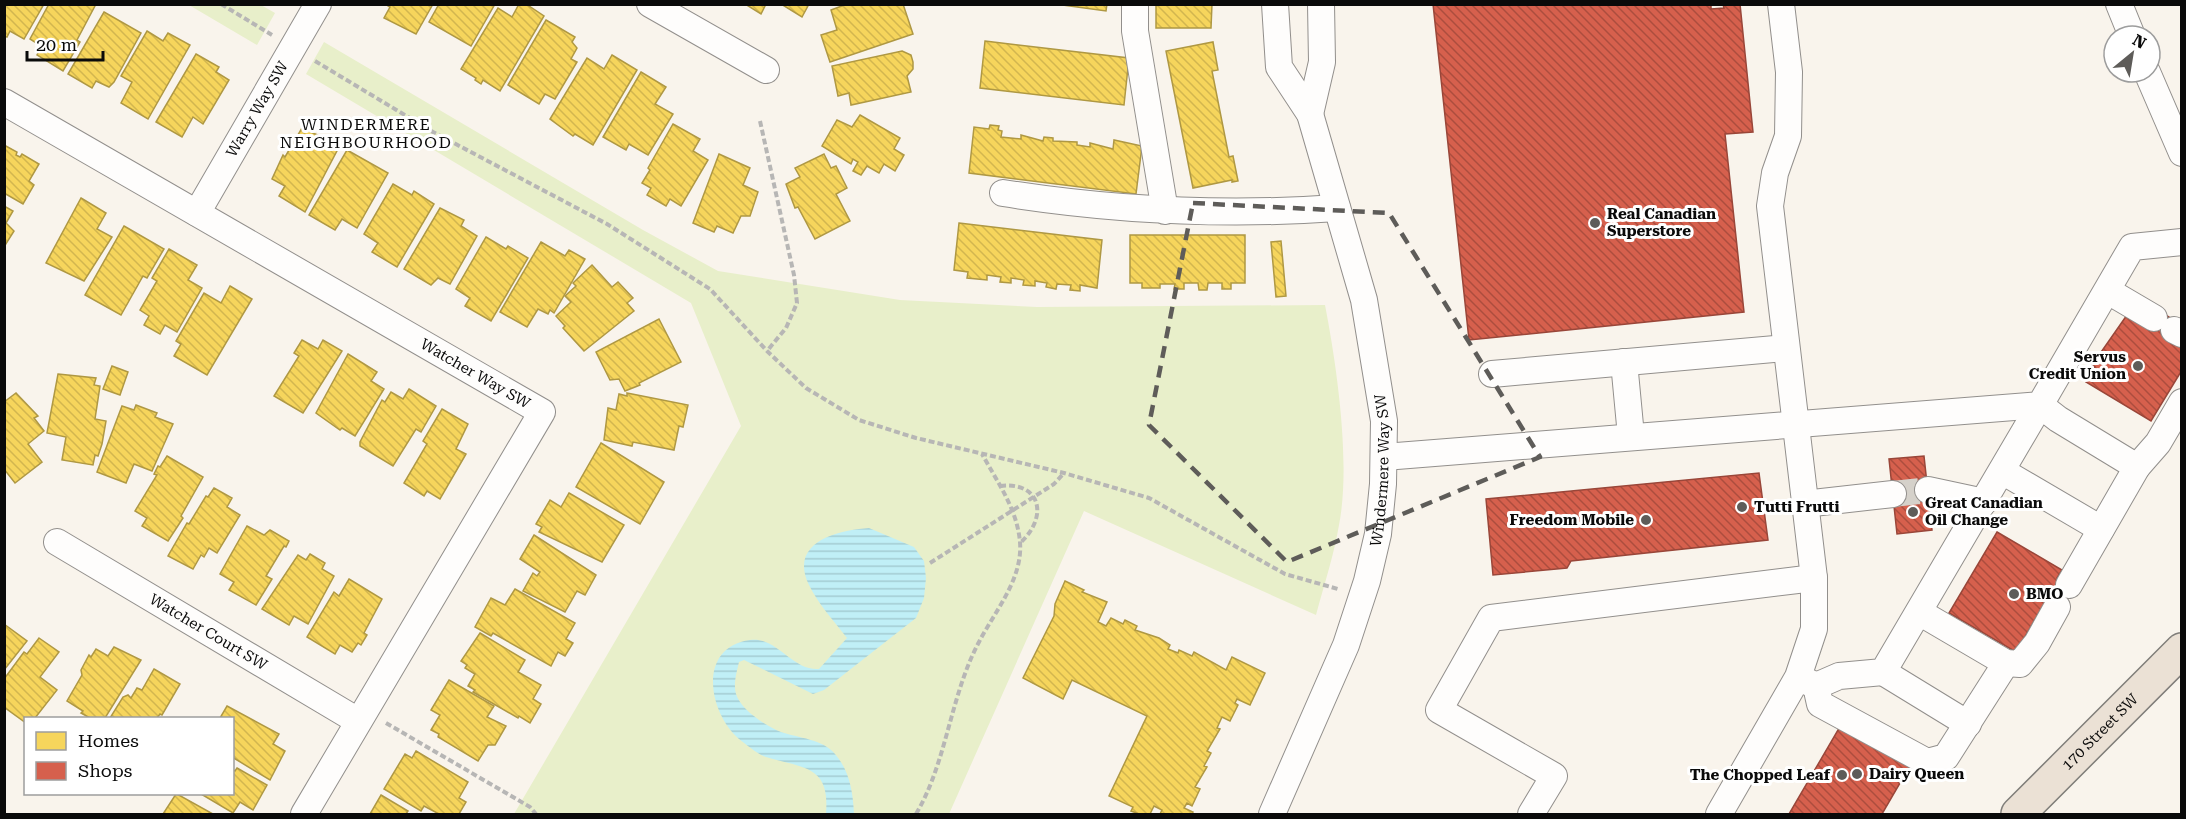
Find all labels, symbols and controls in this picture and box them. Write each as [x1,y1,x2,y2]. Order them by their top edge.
scale bar [27,24,104,62]
north arrow [2102,24,2162,84]
text: N [2129,30,2149,53]
text: 20 m [36,34,77,55]
street label: Warry Way SW [222,57,292,160]
district label: WINDERMERE NEIGHBOURHOOD [280,115,452,152]
place label: Real Canadian Superstore [1607,205,1716,240]
marker: Real Canadian Superstore [1588,216,1602,230]
street label: Watcher Way SW [417,335,534,413]
place label: Servus Credit Union [2029,348,2126,383]
marker: Servus Credit Union [2131,359,2145,373]
street label: Windermere Way SW [1366,392,1393,548]
place label: Great Canadian Oil Change [1925,494,2043,529]
place label: Tutti Frutti [1754,498,1839,516]
marker: Tutti Frutti [1735,500,1749,514]
marker: Great Canadian Oil Change [1906,505,1920,519]
place label: Freedom Mobile [1510,511,1634,529]
marker: Freedom Mobile [1639,513,1653,527]
place label: BMO [2026,585,2063,603]
marker: BMO [2007,587,2021,601]
street label: Watcher Court SW [146,590,271,674]
street label: 170 Street SW [2058,690,2142,774]
legend [24,717,234,795]
text: Homes [78,730,139,751]
text: Shops [78,760,132,781]
place label: Dairy Queen [1869,765,1964,783]
place label: The Chopped Leaf [1690,766,1831,784]
marker: Dairy Queen [1850,767,1864,781]
marker: The Chopped Leaf [1835,768,1849,782]

